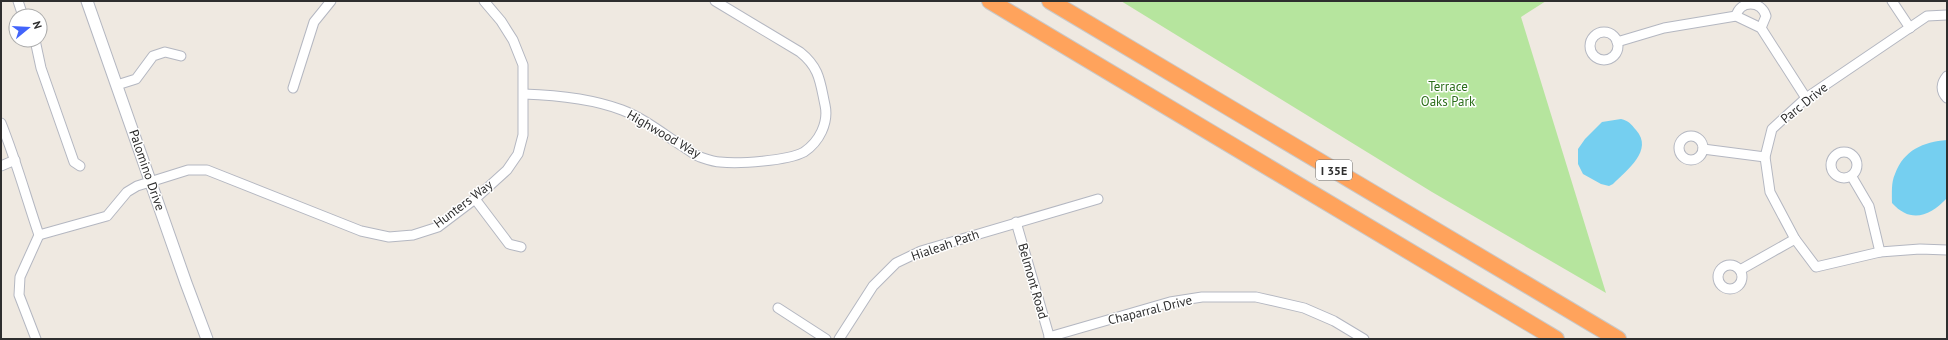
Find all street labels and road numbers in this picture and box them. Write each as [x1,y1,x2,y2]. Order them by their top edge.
street label: Parc Drive [1777,79,1831,127]
street label: Highwood Way [624,106,704,162]
street label: Palomino Drive [125,127,169,213]
road number: I 35E [1316,160,1352,180]
street label: Hunters Way [430,176,496,232]
street label: Hialeah Path [909,225,981,265]
street label: Belmont Road [1014,241,1052,321]
street label: Chaparral Drive [1106,291,1194,329]

